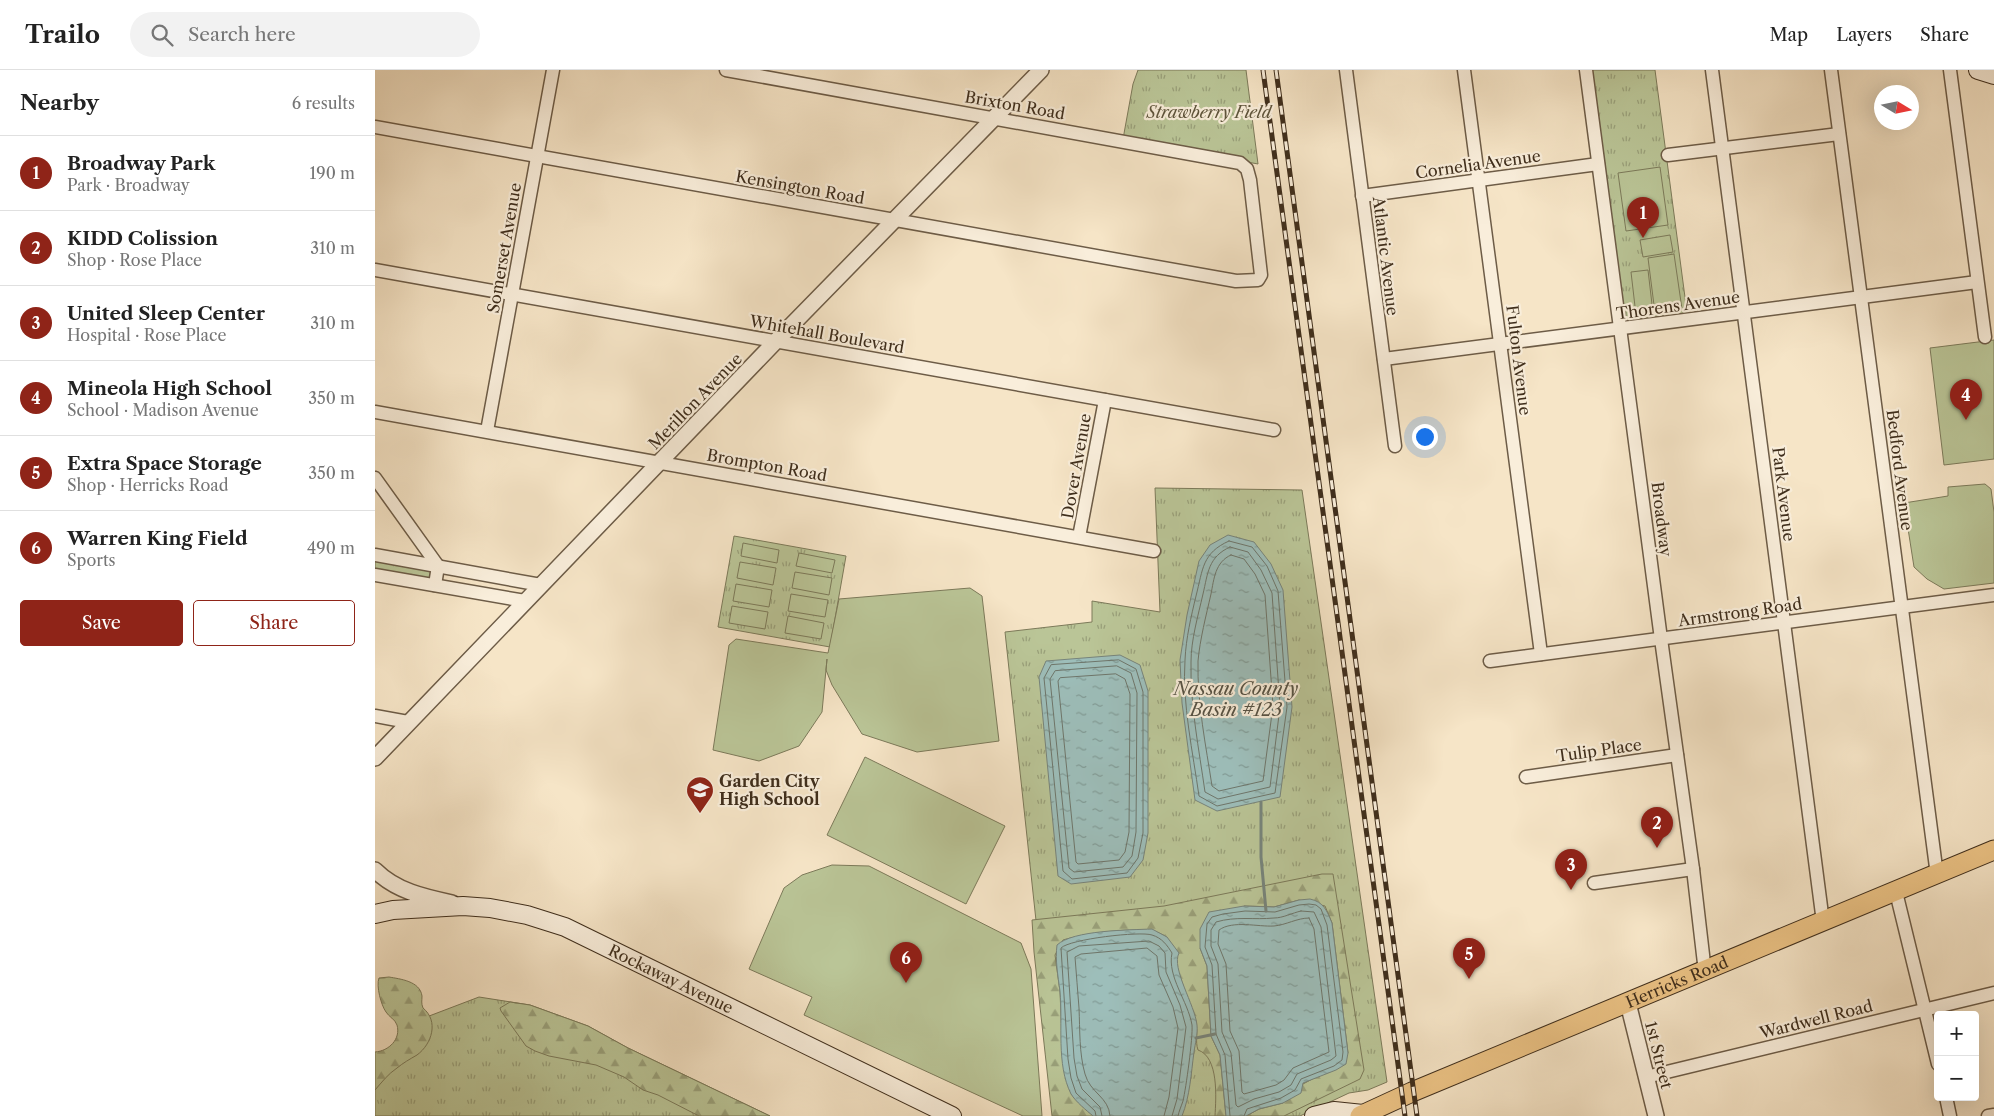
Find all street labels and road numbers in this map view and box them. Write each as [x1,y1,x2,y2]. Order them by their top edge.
street label: Brixton Road [963,86,1067,124]
street label: Cornelia Avenue [1414,145,1542,183]
street label: Kensington Road [734,166,866,208]
street label: Somerset Avenue [483,181,525,315]
street label: Atlantic Avenue [1369,194,1403,317]
street label: Thorens Avenue [1615,286,1741,324]
street label: Fulton Avenue [1502,304,1536,416]
street label: Whitehall Boulevard [747,310,906,358]
street label: Merillon Avenue [644,349,746,453]
street label: Bedford Avenue [1883,408,1917,532]
street label: Dover Avenue [1057,412,1095,520]
street label: Brompton Road [705,445,829,485]
street label: Park Avenue [1768,446,1800,542]
street label: Broadway [1647,480,1677,559]
street label: Armstrong Road [1676,593,1803,631]
street label: Tulip Place [1555,734,1643,766]
street label: Rockaway Avenue [605,940,737,1018]
street label: Herricks Road [1623,952,1731,1012]
street label: Wardwell Road [1756,995,1875,1043]
street label: 1st Street [1641,1019,1677,1091]

